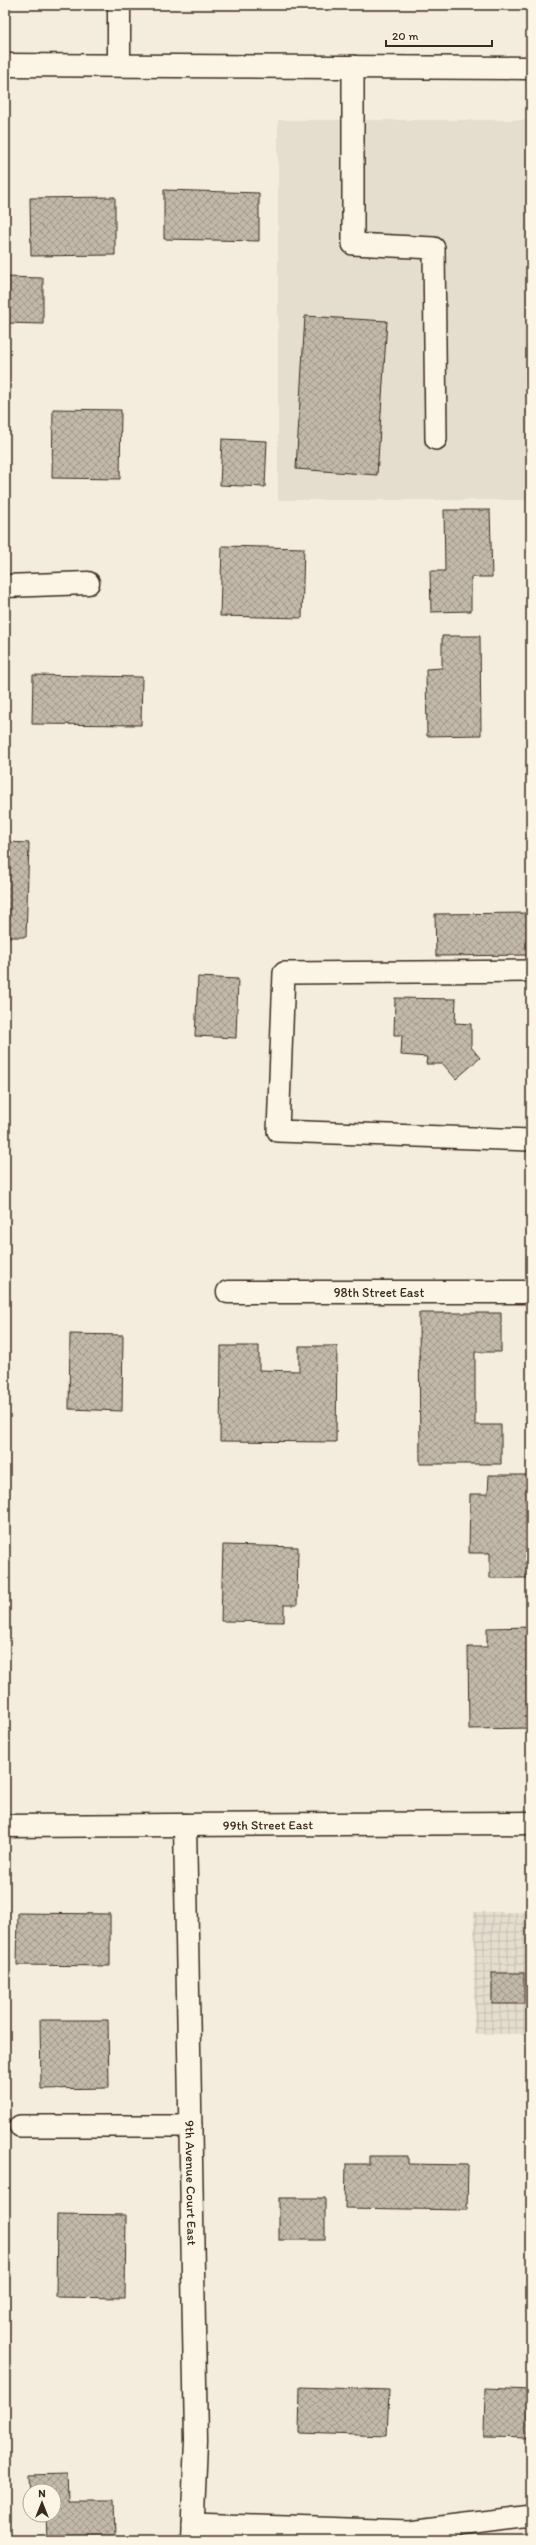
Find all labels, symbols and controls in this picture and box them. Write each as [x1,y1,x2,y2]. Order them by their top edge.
scale bar [386,22,492,48]
text: 20 m [392,29,419,43]
street label: 98th Street East [334,1285,424,1300]
street label: 99th Street East [223,1817,313,1833]
street label: 9th Avenue Court East [182,2120,200,2246]
north arrow [22,2483,62,2523]
text: N [38,2487,46,2500]

